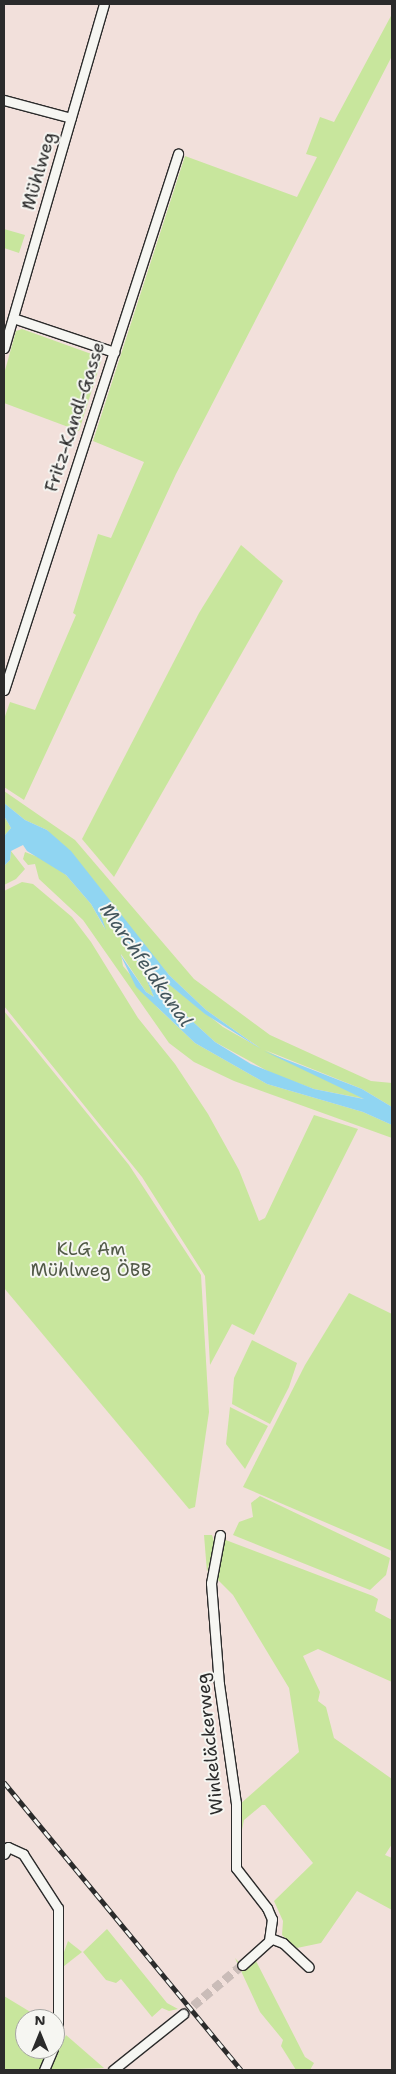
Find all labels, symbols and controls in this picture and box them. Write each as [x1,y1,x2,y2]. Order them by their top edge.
street label: Mühlweg [18,130,60,212]
street label: Fritz-Kandl-Gasse [41,339,109,495]
water label: Marchfeldkanal [95,899,197,1031]
park label: KLG Am Mühlweg ÖBB [31,1239,151,1282]
street label: Winkeläckerweg [192,1672,228,1816]
north arrow [15,2009,65,2059]
text: N [34,2011,46,2029]

